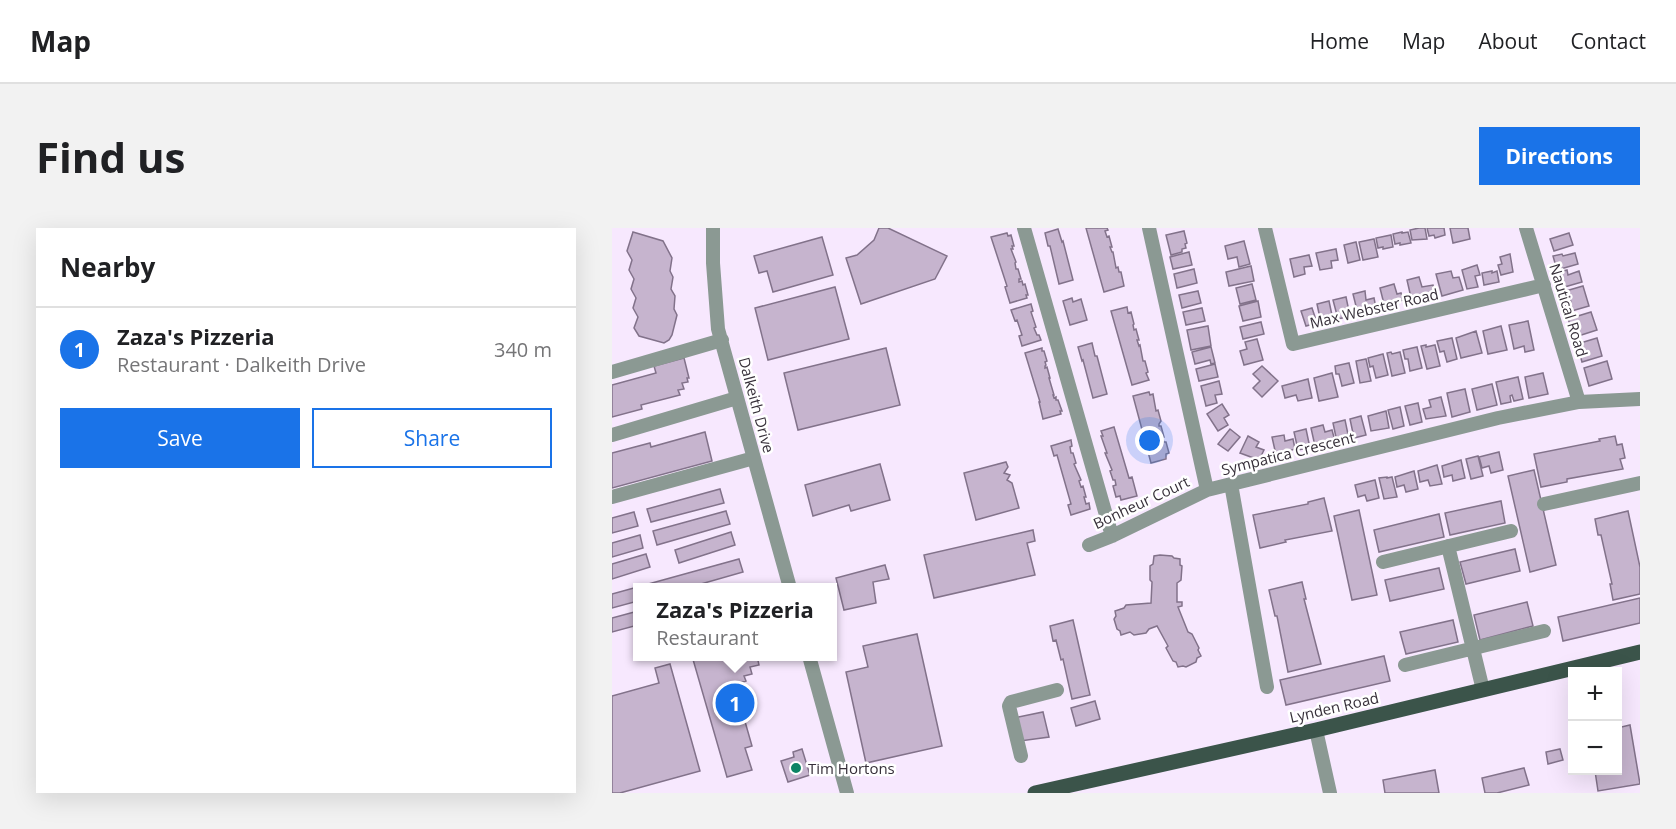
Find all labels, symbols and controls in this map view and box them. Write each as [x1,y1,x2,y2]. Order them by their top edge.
text: Map [30,22,91,60]
text: Home [1310,27,1369,55]
text: Map [1402,27,1445,55]
text: About [1478,27,1538,55]
text: Contact [1571,27,1646,55]
button: Directions [1479,127,1640,185]
text: Find us [36,128,185,185]
text: Nearby [60,249,155,285]
street label: Nautical Road [1545,261,1593,359]
street label: Max Webster Road [1308,283,1440,333]
text: Zaza's Pizzeria [117,321,275,351]
text: 1 [74,336,85,363]
text: 340 m [494,336,552,363]
text: Restaurant · Dalkeith Drive [117,351,366,378]
street label: Dalkeith Drive [735,355,779,455]
button: Save [60,408,300,468]
button: Share [312,408,552,468]
your location [1135,426,1164,455]
street label: Sympatica Crescent [1219,427,1357,479]
street label: Bonheur Court [1090,471,1192,533]
popup [633,583,837,661]
text: Zaza's Pizzeria [656,594,814,624]
text: Restaurant [656,624,759,651]
map controls [1568,667,1622,775]
button: + [1568,667,1622,721]
pin: 1 [716,680,754,726]
street label: Lynden Road [1287,687,1381,727]
button: − [1568,721,1622,775]
place label: Tim Hortons [808,758,895,778]
marker: Tim Hortons [789,761,803,775]

